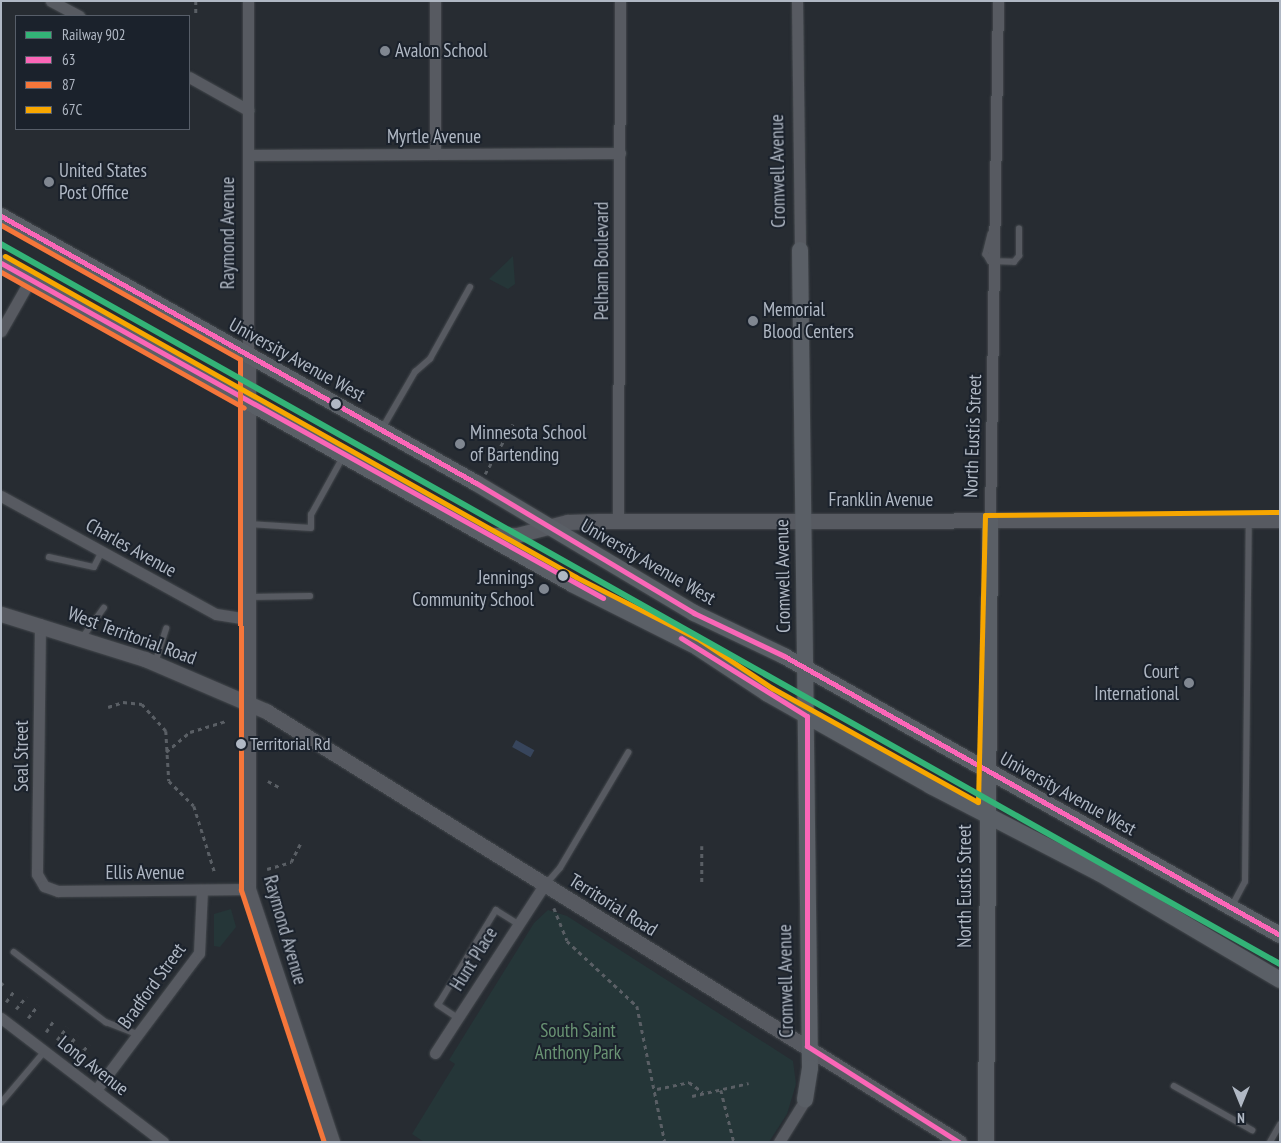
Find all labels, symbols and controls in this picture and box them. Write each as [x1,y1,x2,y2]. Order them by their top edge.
legend [15,15,190,130]
text: Railway 902 [62,25,125,44]
place label: Avalon School [395,40,487,62]
marker: Avalon School [379,45,391,57]
text: 63 [62,50,76,69]
text: 87 [62,75,76,94]
text: 67C [62,100,82,119]
street label: Cromwell Avenue [766,114,790,228]
street label: Myrtle Avenue [387,126,481,148]
place label: United States Post Office [59,160,147,204]
marker: United States Post Office [43,176,55,188]
street label: Raymond Avenue [217,176,239,290]
street label: Pelham Boulevard [591,202,613,320]
place label: Memorial Blood Centers [763,299,854,343]
street label: University Avenue West [224,313,370,407]
marker: Memorial Blood Centers [747,315,759,327]
street label: North Eustis Street [959,374,987,498]
unlabelled marker [331,399,341,409]
place label: Minnesota School of Bartending [470,422,586,466]
marker: Minnesota School of Bartending [454,438,466,450]
street label: Franklin Avenue [828,489,934,511]
street label: Charles Avenue [81,514,181,582]
street label: University Avenue West [576,514,720,610]
street label: Cromwell Avenue [771,519,795,633]
place label: Jennings Community School [412,567,534,611]
unlabelled marker [558,571,568,581]
marker: Jennings Community School [538,583,550,595]
street label: West Territorial Road [64,602,200,670]
place label: Court International [1094,661,1179,705]
marker: Court International [1183,677,1195,689]
street label: Seal Street [11,720,33,792]
place label: Territorial Rd [250,733,330,755]
marker: Territorial Rd [236,739,246,749]
street label: University Avenue West [995,747,1141,841]
street label: North Eustis Street [954,824,976,948]
street label: Ellis Avenue [105,862,185,884]
street label: Territorial Road [565,869,661,941]
street label: Raymond Avenue [258,873,312,987]
street label: Hunt Place [446,923,502,995]
street label: Cromwell Avenue [774,924,798,1038]
street label: Bradford Street [113,939,191,1033]
park label: South Saint Anthony Park [535,1020,621,1064]
street label: Long Avenue [53,1031,133,1101]
north arrow [1216,1078,1266,1128]
text: N [1237,1109,1245,1127]

